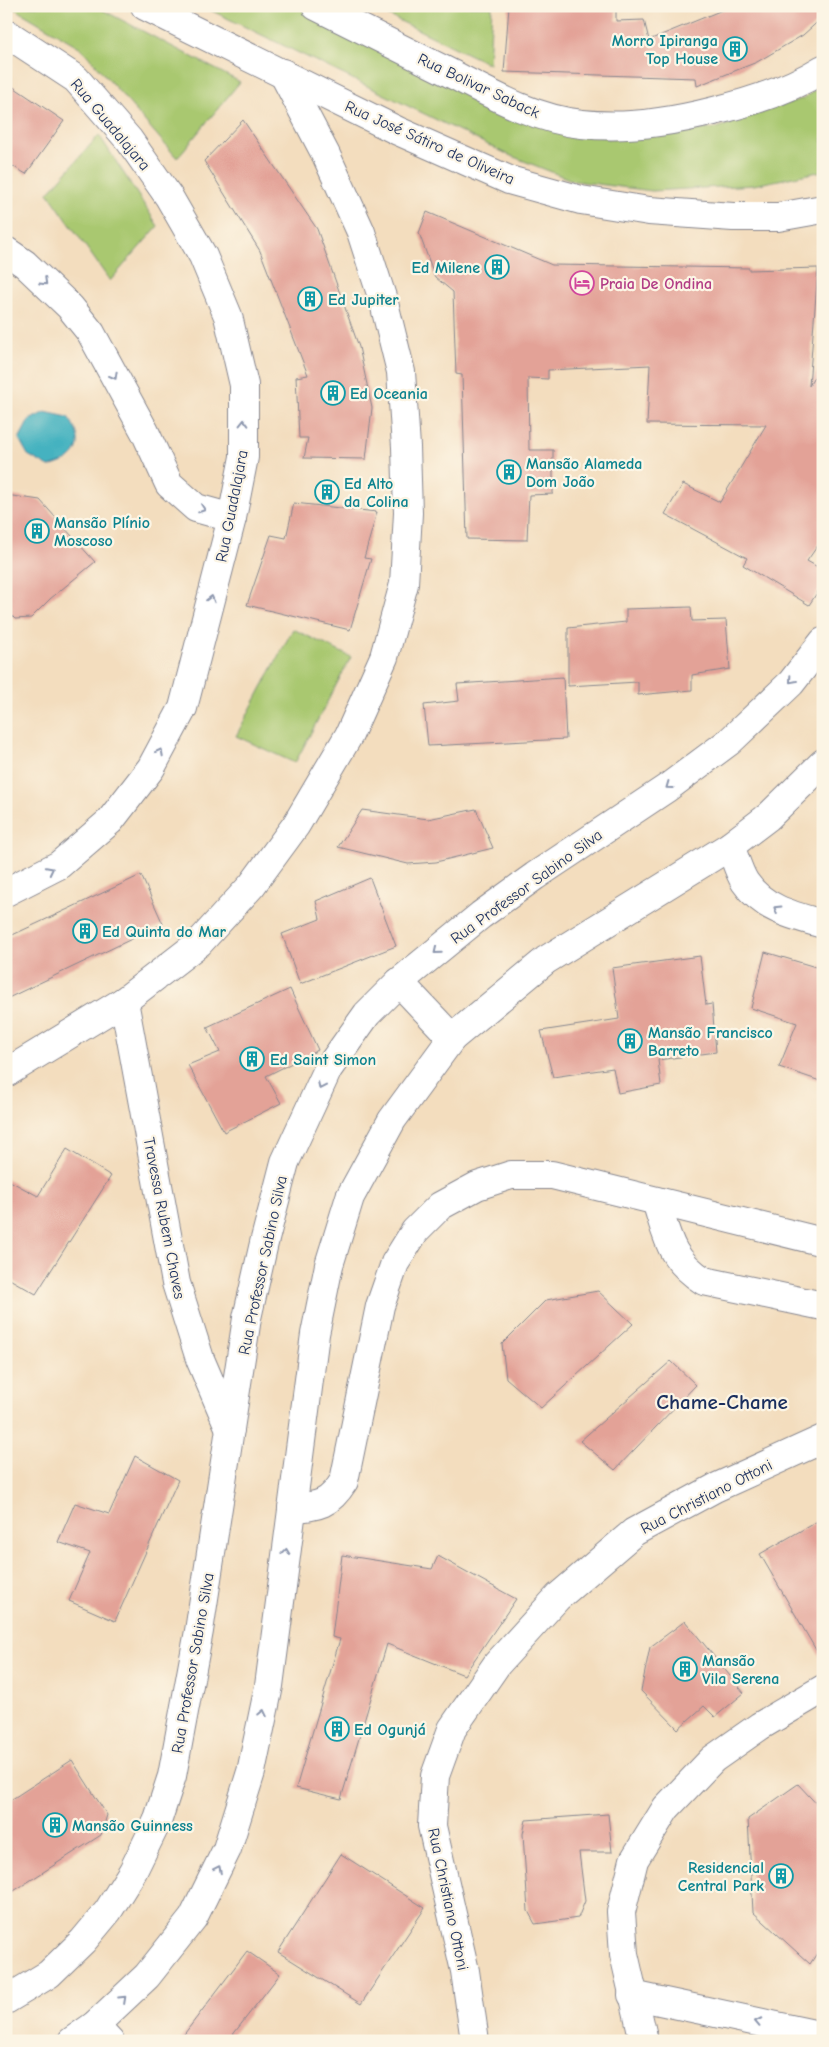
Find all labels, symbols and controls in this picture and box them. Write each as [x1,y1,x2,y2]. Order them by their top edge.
place label: Morro Ipiranga Top House [612,32,718,68]
building icon: Morro Ipiranga Top House [722,36,748,62]
street label: Rua Bolivar Saback [415,50,543,122]
street label: Rua Guadalajara [67,75,154,174]
street label: Rua José Sátiro de Oliveira [342,97,517,188]
building icon: Ed Milene [484,254,510,280]
place label: Ed Milene [412,259,480,277]
hotel icon: Praia De Ondina [569,270,595,296]
place label: Praia De Ondina [600,275,712,293]
one-way arrow [38,276,47,285]
building icon: Ed Jupiter [297,286,323,312]
place label: Ed Jupiter [328,291,399,309]
one-way arrow [108,371,118,380]
building icon: Ed Oceania [320,380,346,406]
place label: Ed Oceania [350,385,428,403]
one-way arrow [239,419,249,426]
street label: Rua Guadalajara [212,448,252,564]
place label: Mansão Alameda Dom João [526,455,642,491]
building icon: Mansão Alameda Dom João [496,459,522,485]
place label: Ed Alto da Colina [344,475,409,511]
building icon: Ed Alto da Colina [314,479,340,505]
one-way arrow [197,503,205,513]
place label: Mansão Plínio Moscoso [54,514,150,550]
building icon: Mansão Plínio Moscoso [24,518,50,544]
one-way arrow [205,595,216,604]
one-way arrow [789,675,798,684]
one-way arrow [154,749,164,758]
one-way arrow [665,780,675,789]
street label: Rua Professor Sabino Silva [447,826,606,948]
one-way arrow [44,866,53,876]
one-way arrow [773,905,782,915]
building icon: Ed Quinta do Mar [72,918,98,944]
place label: Ed Quinta do Mar [102,923,227,941]
one-way arrow [434,945,443,953]
place label: Mansão Francisco Barreto [648,1024,773,1060]
building icon: Mansão Francisco Barreto [617,1028,643,1054]
building icon: Ed Saint Simon [239,1046,265,1072]
place label: Ed Saint Simon [270,1051,376,1069]
one-way arrow [317,1081,327,1090]
street label: Travessa Rubem Chaves [139,1136,189,1301]
street label: Rua Professor Sabino Silva [235,1174,291,1357]
district label: Chame-Chame [656,1390,788,1414]
street label: Rua Christiano Ottoni [638,1456,775,1538]
one-way arrow [281,1548,291,1557]
street label: Rua Professor Sabino Silva [168,1572,218,1755]
place label: Mansão Vila Serena [702,1652,779,1688]
building icon: Mansão Vila Serena [672,1656,698,1682]
one-way arrow [257,1709,268,1718]
building icon: Ed Ogunjá [324,1716,350,1742]
place label: Ed Ogunjá [354,1721,426,1739]
building icon: Mansão Guinness [42,1812,68,1838]
place label: Mansão Guinness [72,1817,193,1835]
street label: Rua Christiano Ottoni [424,1826,472,1972]
place label: Residencial Central Park [678,1859,764,1895]
building icon: Residencial Central Park [768,1863,794,1889]
one-way arrow [212,1865,222,1874]
one-way arrow [117,1996,126,2005]
one-way arrow [754,2017,762,2028]

